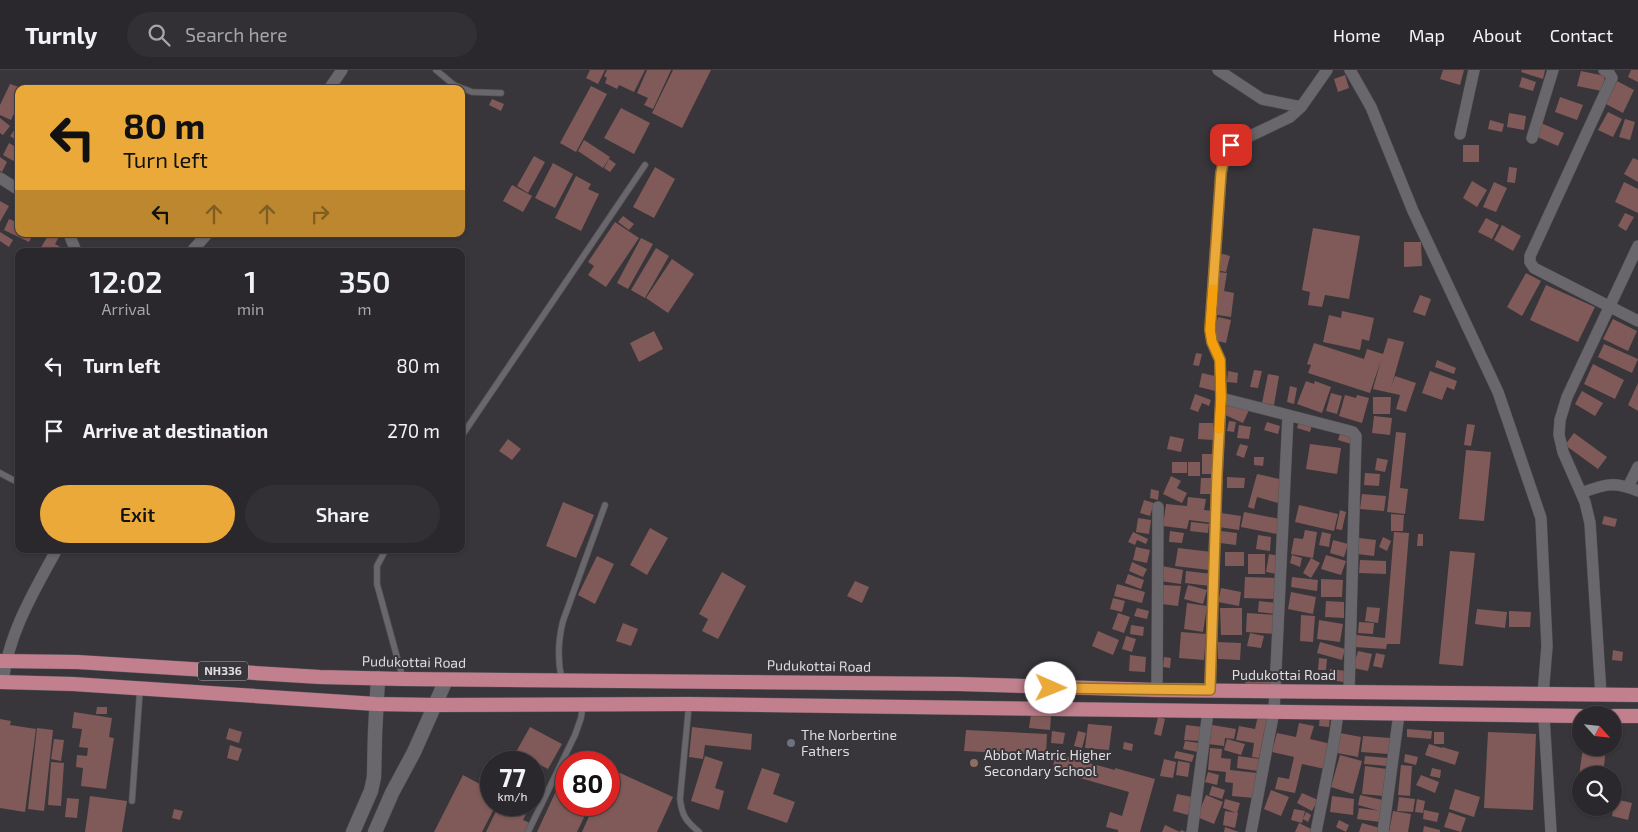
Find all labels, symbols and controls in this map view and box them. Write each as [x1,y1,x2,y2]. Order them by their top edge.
search box [127,12,477,57]
text: Turnly [25,20,97,49]
icon: search [145,21,173,49]
text: Search here [185,23,287,46]
text: Home [1333,24,1381,46]
text: Map [1409,24,1445,46]
text: About [1473,24,1522,46]
text: Contact [1550,24,1613,46]
text: 80 m [123,104,205,146]
icon: left [40,105,105,170]
pin [1210,124,1252,166]
icon: arrive [1217,131,1245,159]
text: Turn left [123,146,208,172]
icon: left [147,200,175,228]
icon: ahead [200,200,228,228]
icon: ahead [253,200,281,228]
icon: right [306,200,334,228]
text: 12:02 [90,263,162,299]
text: 1 [244,263,257,299]
text: 350 [339,263,391,299]
text: Arrival [102,299,150,318]
text: min [237,299,264,318]
text: m [358,299,372,318]
icon: left [40,352,68,380]
text: Turn left [83,354,160,377]
text: 80 m [396,354,440,377]
icon: arrive [40,417,68,445]
text: Arrive at destination [83,419,268,442]
text: 270 m [387,419,440,442]
button: Exit [40,485,235,543]
button: Share [245,485,440,543]
street label: Pudukottai Road [362,652,466,671]
street label: Pudukottai Road [767,656,871,675]
position arrow [1024,661,1076,713]
road number: NH336 [198,662,248,680]
street label: Pudukottai Road [1232,666,1336,683]
north arrow [1572,706,1622,756]
map controls [1572,706,1622,816]
place label: The Norbertine Fathers [801,726,897,759]
marker: The Norbertine Fathers [785,737,797,749]
place label: Abbot Matric Higher Secondary School [984,746,1112,779]
speed limit sign: 80 [555,751,620,816]
marker: Abbot Matric Higher Secondary School [968,757,980,769]
text: 77 [499,762,526,792]
button: search [1572,766,1622,816]
text: km/h [498,789,527,803]

